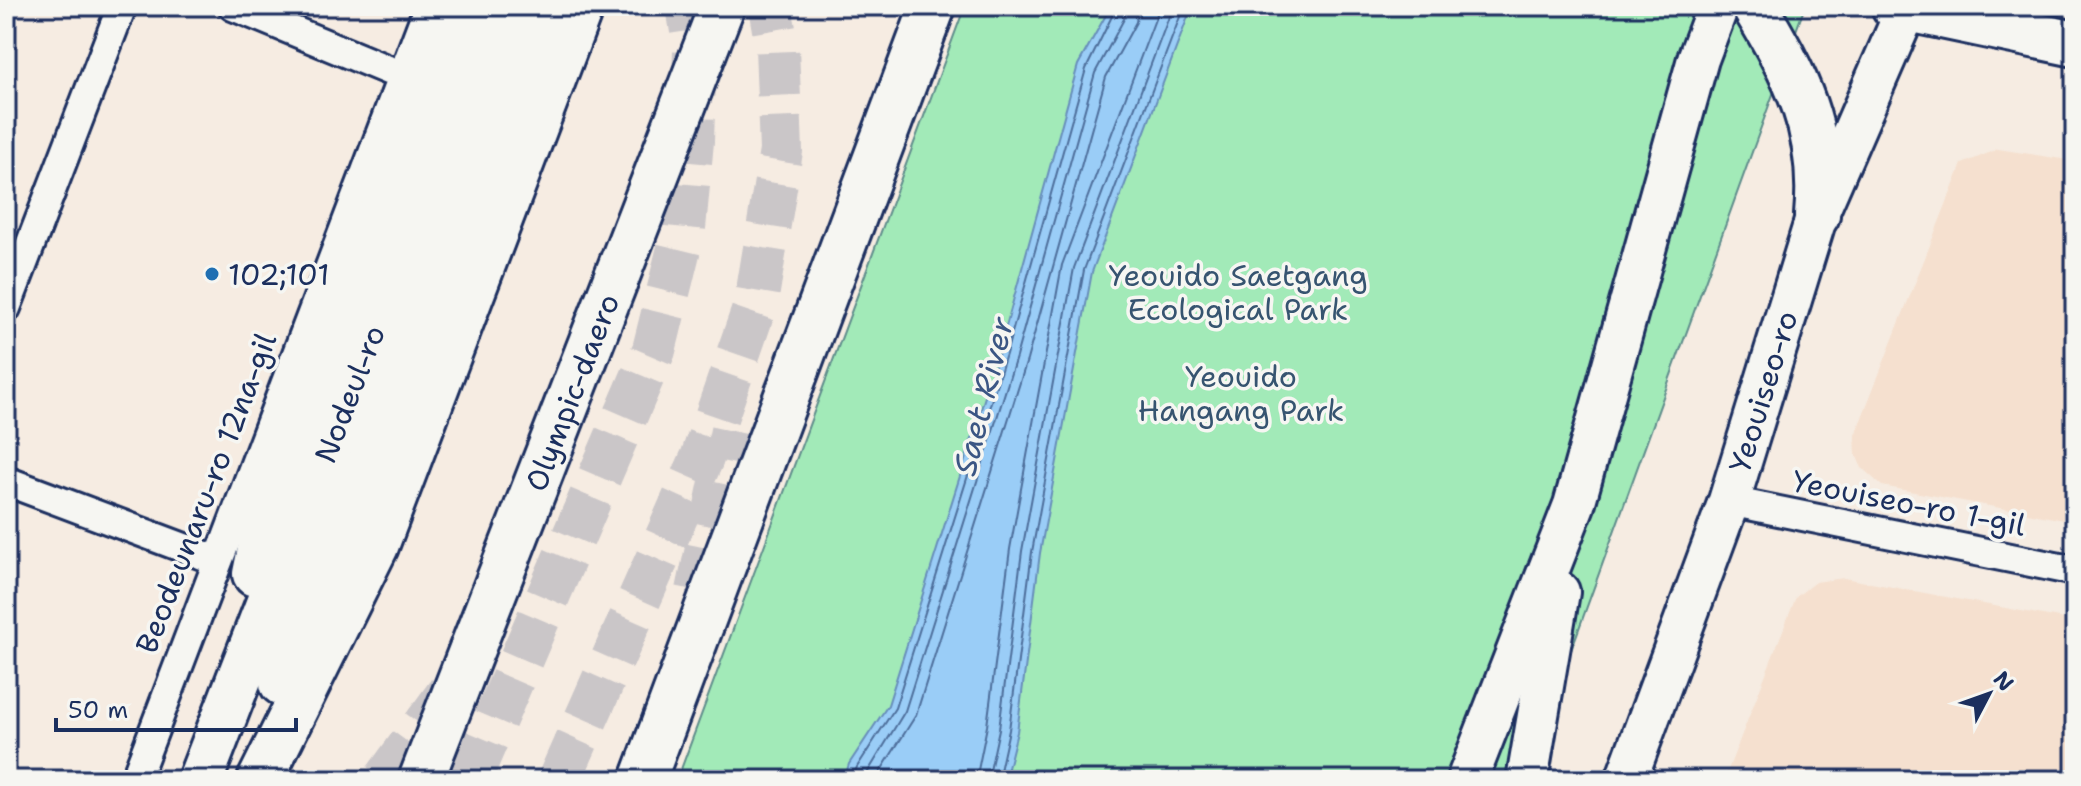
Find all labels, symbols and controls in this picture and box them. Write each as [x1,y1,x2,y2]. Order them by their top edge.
place label: 102;101 [228,254,330,295]
park label: Yeouido Saetgang Ecological Park [1108,255,1368,330]
marker: 102;101 [203,265,221,283]
street label: Olympic-daero [515,288,629,497]
street label: Yeouiseo-ro [1719,306,1807,477]
water label: Saet River [943,312,1024,480]
street label: Nodeul-ro [304,319,394,469]
street label: Beodeunaru-ro 12na-gil [126,327,286,659]
park label: Yeouido Hangang Park [1138,356,1344,431]
street label: Yeouiseo-ro 1-gil [1789,460,2029,546]
north arrow [1949,654,2029,734]
text: N [1987,665,2020,697]
scale bar [56,682,296,732]
text: 50 m [68,694,128,726]

